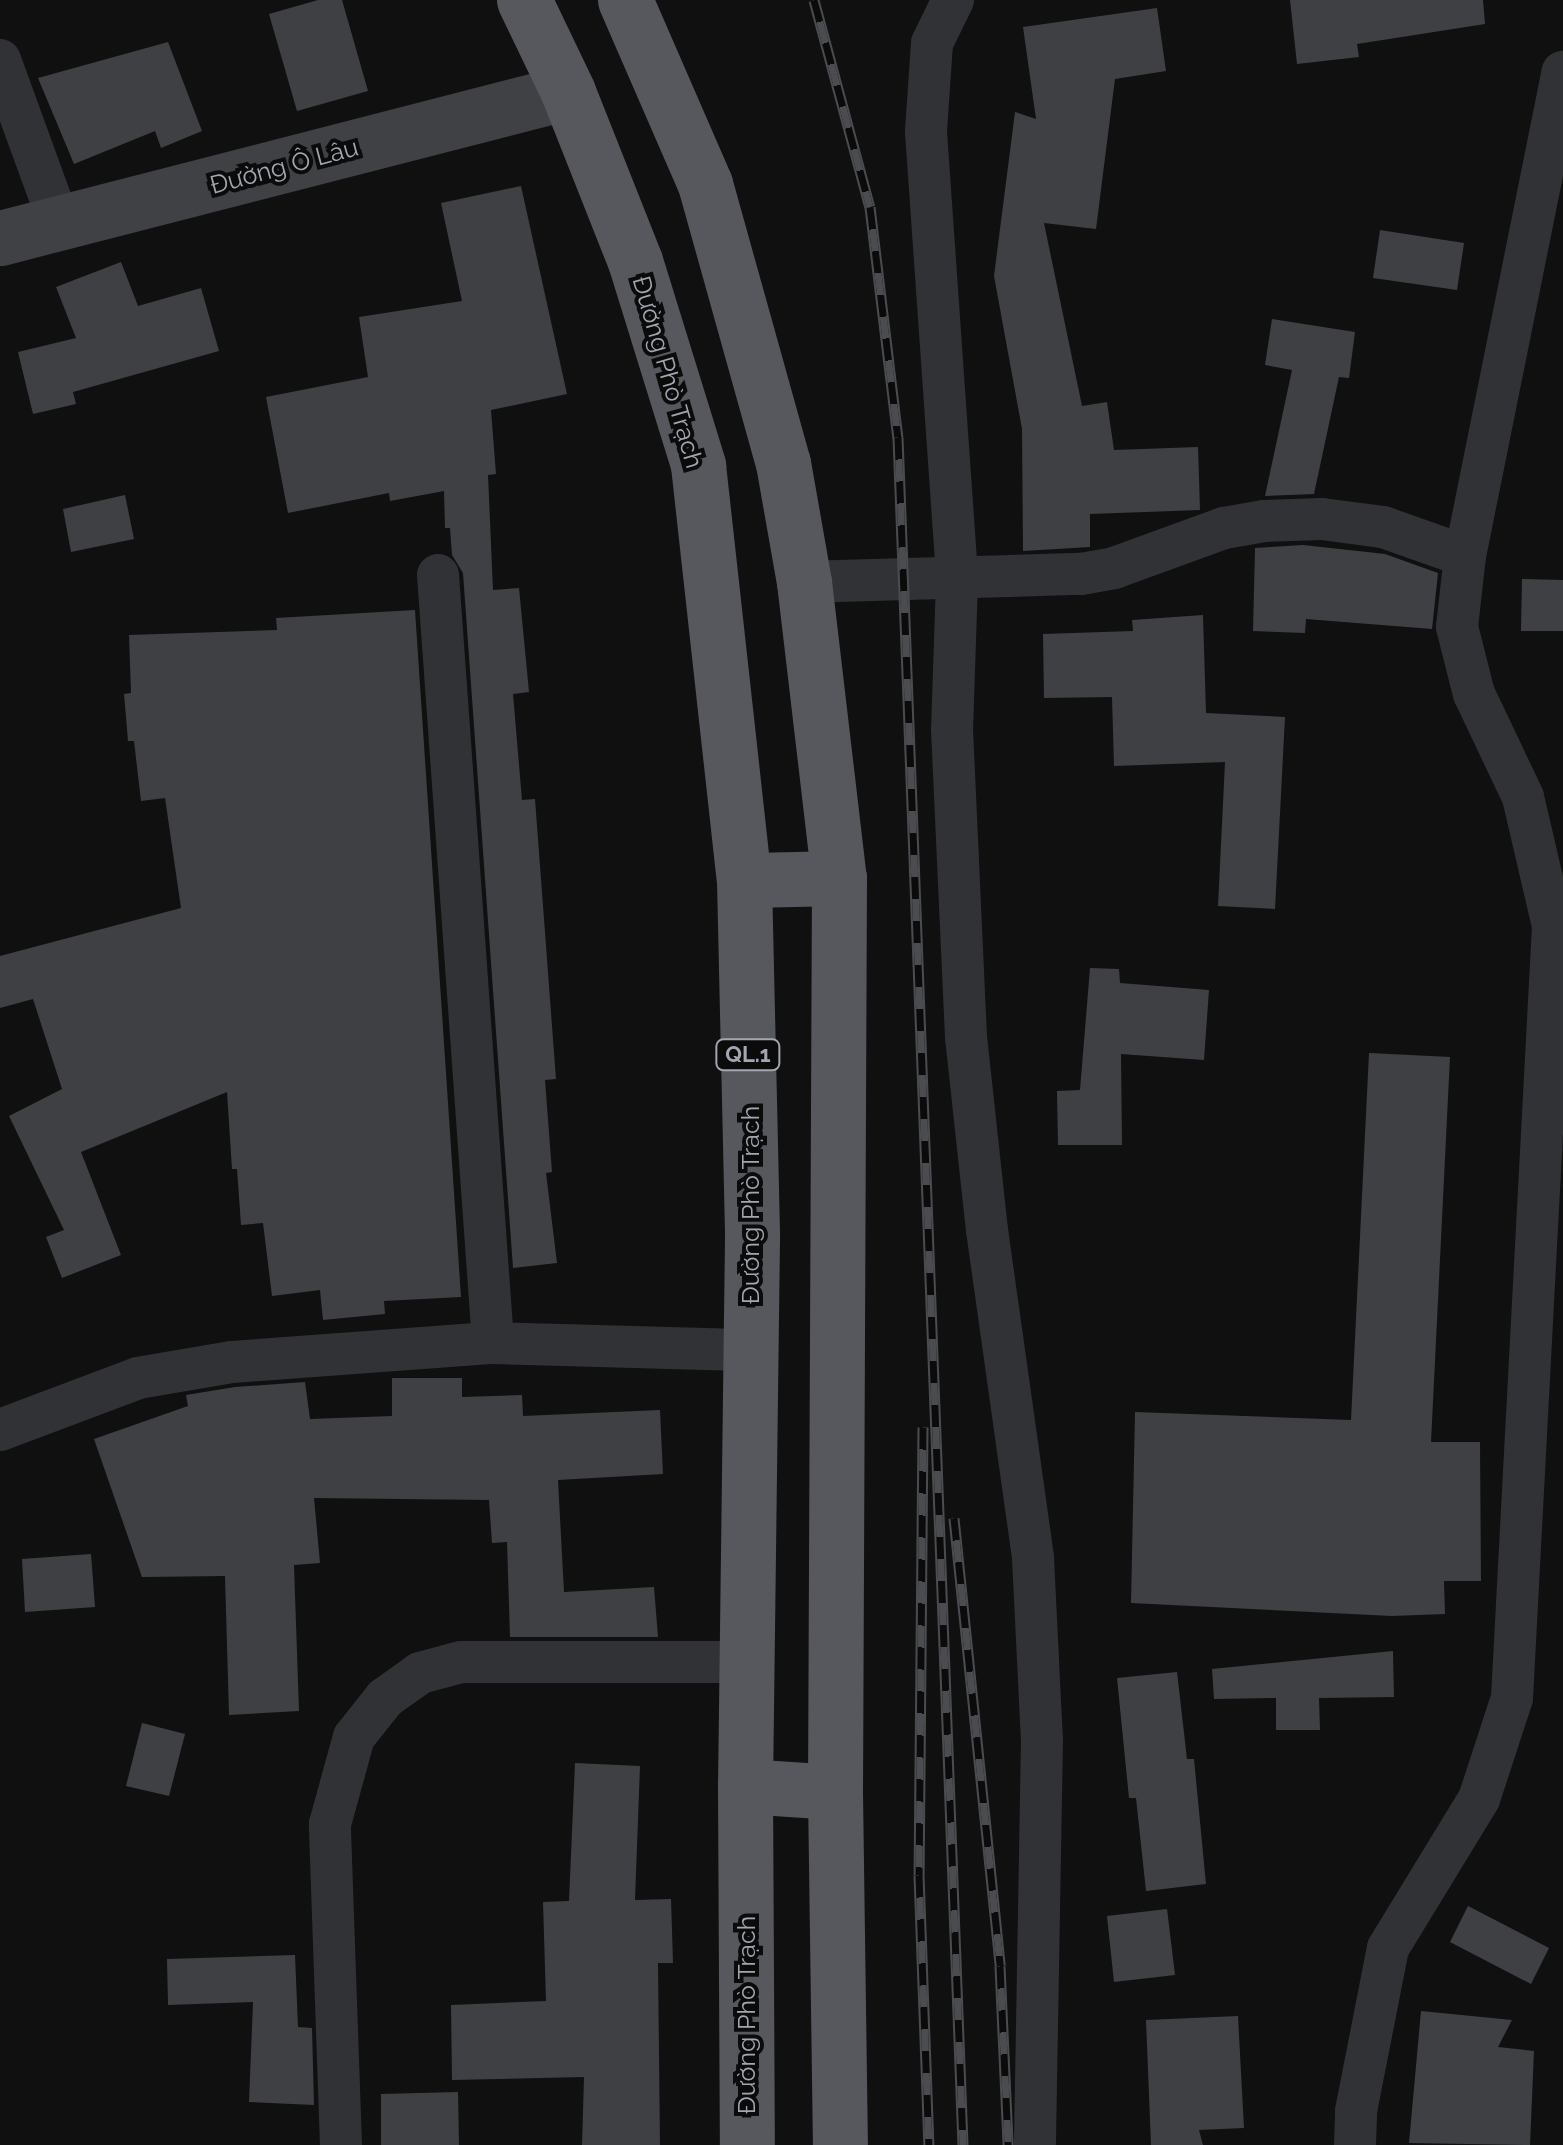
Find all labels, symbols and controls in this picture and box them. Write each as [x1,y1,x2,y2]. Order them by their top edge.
street label: Đường Ô Lâu [207,132,361,200]
street label: Đường Phò Trạch [626,272,710,472]
road number: QL.1 [713,1038,783,1072]
street label: Đường Phò Trạch [735,1105,765,1305]
street label: Đường Phò Trạch [731,1915,761,2115]

